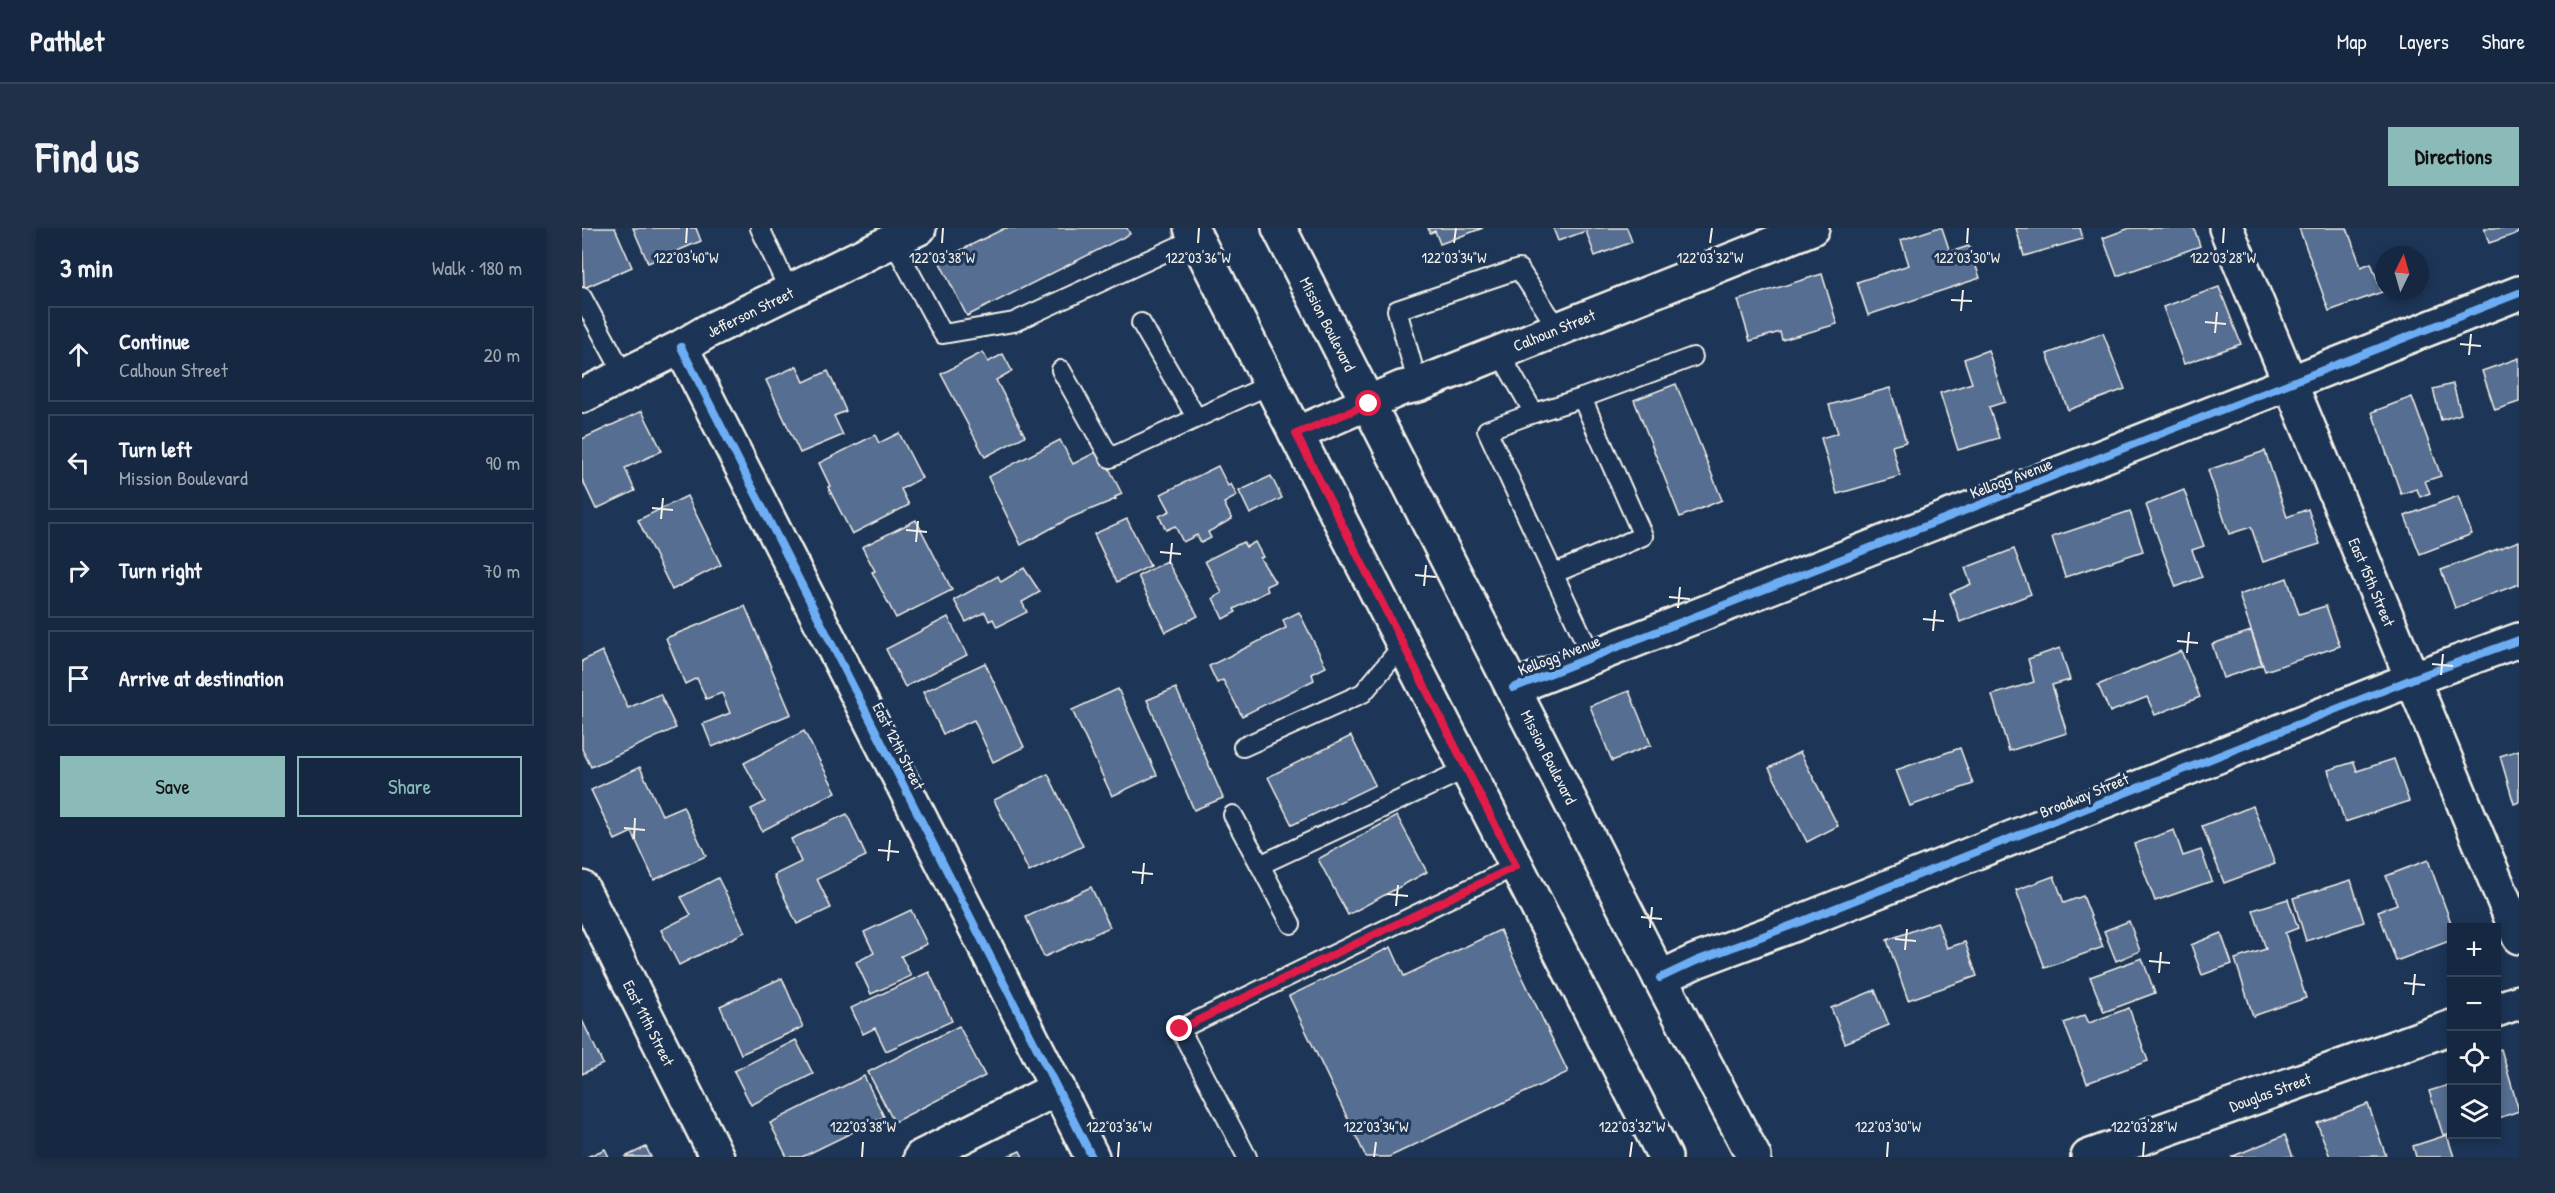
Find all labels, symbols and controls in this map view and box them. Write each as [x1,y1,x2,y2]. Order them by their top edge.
text: Pathlet [30,22,104,60]
text: Map [2337,27,2366,56]
text: Layers [2399,27,2449,56]
text: Share [2482,27,2525,56]
button: Directions [2388,127,2519,186]
text: Find us [36,128,139,185]
north arrow [2375,246,2429,300]
text: 122°03'40"W [654,247,719,268]
text: 122°03'38"W [909,247,976,268]
text: 122°03'36"W [1165,247,1231,268]
text: 122°03'34"W [1422,247,1487,268]
text: 122°03'32"W [1677,247,1744,268]
text: 122°03'30"W [1934,247,2001,268]
text: 122°03'28"W [2190,247,2257,268]
text: 3 min [60,250,113,285]
text: Walk · 180 m [432,254,522,281]
street label: Mission Boulevard [1295,273,1361,375]
street label: Jefferson Street [703,281,798,342]
street label: Calhoun Street [1510,303,1599,357]
text: Continue [119,326,190,356]
icon: ahead [62,338,95,371]
text: 20 m [483,341,520,368]
text: Calhoun Street [119,356,228,383]
route start [1355,390,1381,416]
text: Turn left [119,434,192,464]
icon: left [62,446,95,479]
text: 90 m [486,449,520,476]
street label: Kellogg Avenue [1967,452,2056,504]
text: Mission Boulevard [119,464,248,491]
street label: East 15th Street [2343,534,2401,630]
icon: right [62,554,95,587]
text: Turn right [119,555,202,585]
text: 70 m [483,557,520,584]
street label: Kellogg Avenue [1515,629,1604,681]
icon: arrive [62,662,95,695]
text: Arrive at destination [119,663,284,693]
street label: East 12th Street [868,699,931,794]
street label: Mission Boulevard [1516,706,1582,808]
button: Save [60,756,285,817]
button: Share [297,756,522,817]
street label: Broadway Street [2036,767,2132,823]
map controls [2447,923,2501,1139]
button: + [2447,923,2501,977]
street label: East 11th Street [618,976,680,1070]
button: − [2447,977,2501,1031]
route end [1166,1015,1192,1041]
button: locate [2447,1031,2501,1085]
street label: Douglas Street [2226,1067,2314,1117]
button: layers [2447,1085,2501,1139]
text: 122°03'38"W [830,1116,897,1137]
text: 122°03'36"W [1086,1116,1152,1137]
text: 122°03'34"W [1344,1116,1409,1137]
text: 122°03'32"W [1599,1116,1666,1137]
text: 122°03'30"W [1855,1116,1922,1137]
text: 122°03'28"W [2111,1116,2178,1137]

